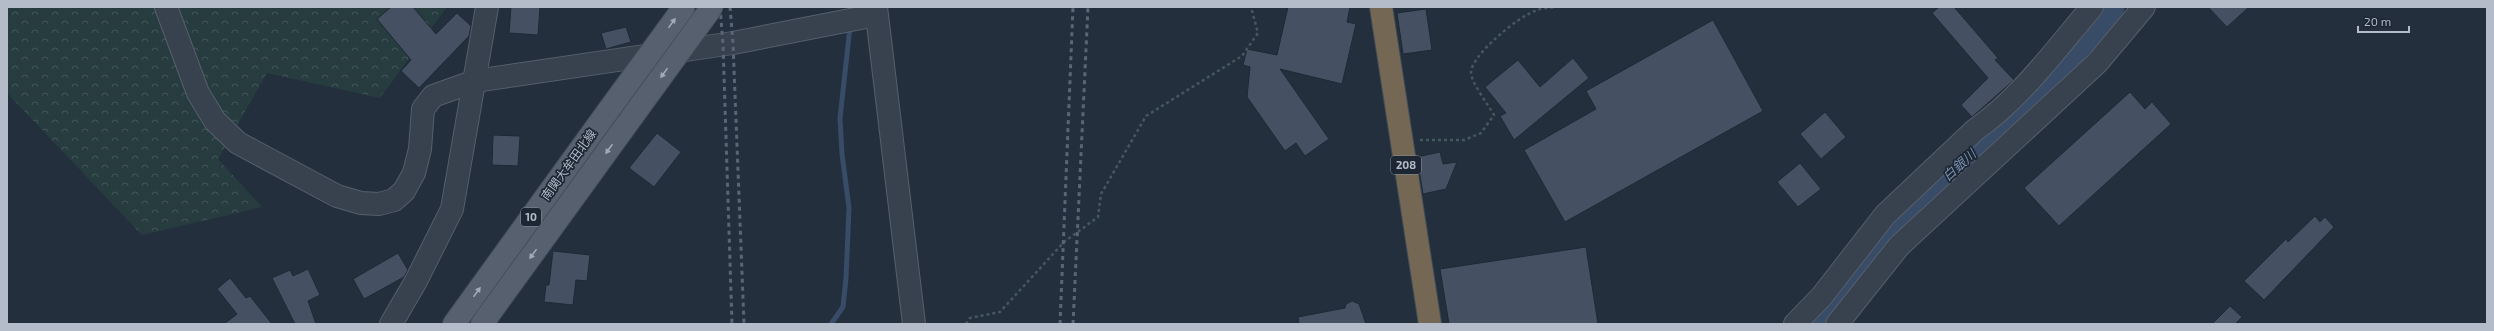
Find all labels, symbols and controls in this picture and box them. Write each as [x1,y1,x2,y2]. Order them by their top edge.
scale bar [2358,8,2409,34]
text: 20 m [2364,14,2391,28]
one-way arrow [668,18,676,28]
one-way arrow [660,67,668,78]
street label: 南関大牟田北線 [538,126,599,203]
one-way arrow [605,144,613,154]
water label: 白銀川 [1939,145,1980,184]
road number: 208 [1391,156,1421,174]
road number: 10 [521,208,541,226]
one-way arrow [529,249,537,259]
one-way arrow [473,287,481,298]

